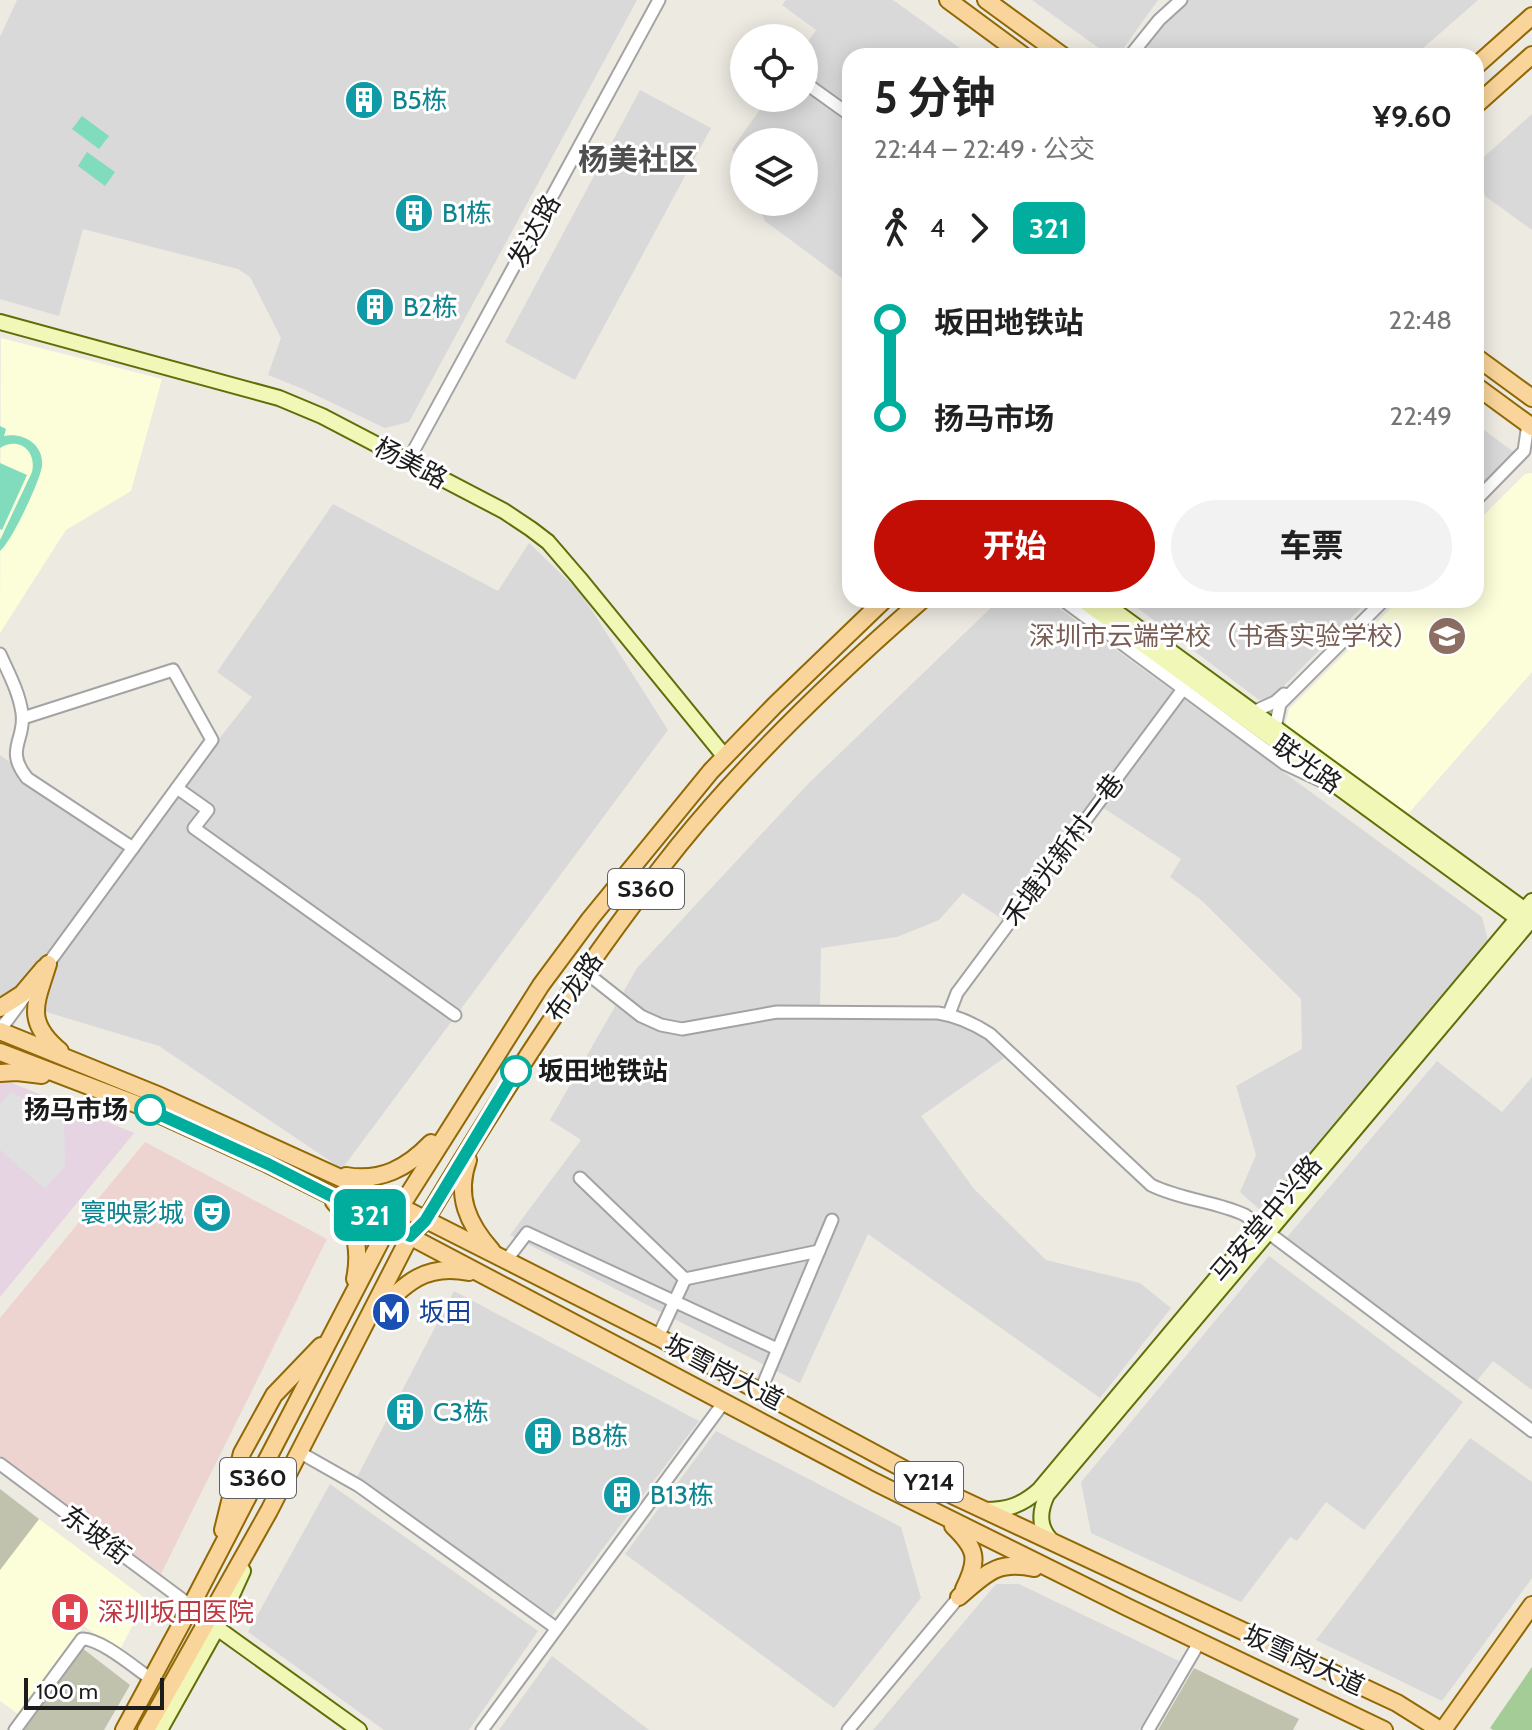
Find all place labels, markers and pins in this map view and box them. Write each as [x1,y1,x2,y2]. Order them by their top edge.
building icon: B5栋 [343,79,385,121]
place label: B5栋 [392,84,448,116]
building icon: B1栋 [393,192,435,234]
place label: B1栋 [442,197,492,229]
building icon: B2栋 [354,286,396,328]
place label: B2栋 [403,291,458,323]
school or university icon: 深圳市云端学校（书香实验学校） [1426,615,1468,657]
place label: 深圳市云端学校（书香实验学校） [1029,620,1419,652]
place label: 坂田地铁站 [538,1055,668,1087]
marker: 坂田地铁站 [501,1056,531,1086]
place label: 扬马市场 [24,1094,128,1126]
marker: 扬马市场 [135,1095,165,1125]
theatre icon: 寰映影城 [191,1192,233,1234]
place label: 寰映影城 [80,1197,184,1229]
metro station icon: 坂田 [370,1291,412,1333]
place label: 坂田 [419,1296,471,1328]
building icon: C3栋 [384,1391,426,1433]
place label: C3栋 [433,1396,489,1428]
building icon: B8栋 [522,1415,564,1457]
place label: B8栋 [571,1420,628,1452]
building icon: B13栋 [601,1474,643,1516]
place label: B13栋 [650,1479,714,1511]
hospital icon: 深圳坂田医院 [49,1591,91,1633]
place label: 深圳坂田医院 [98,1596,254,1628]

